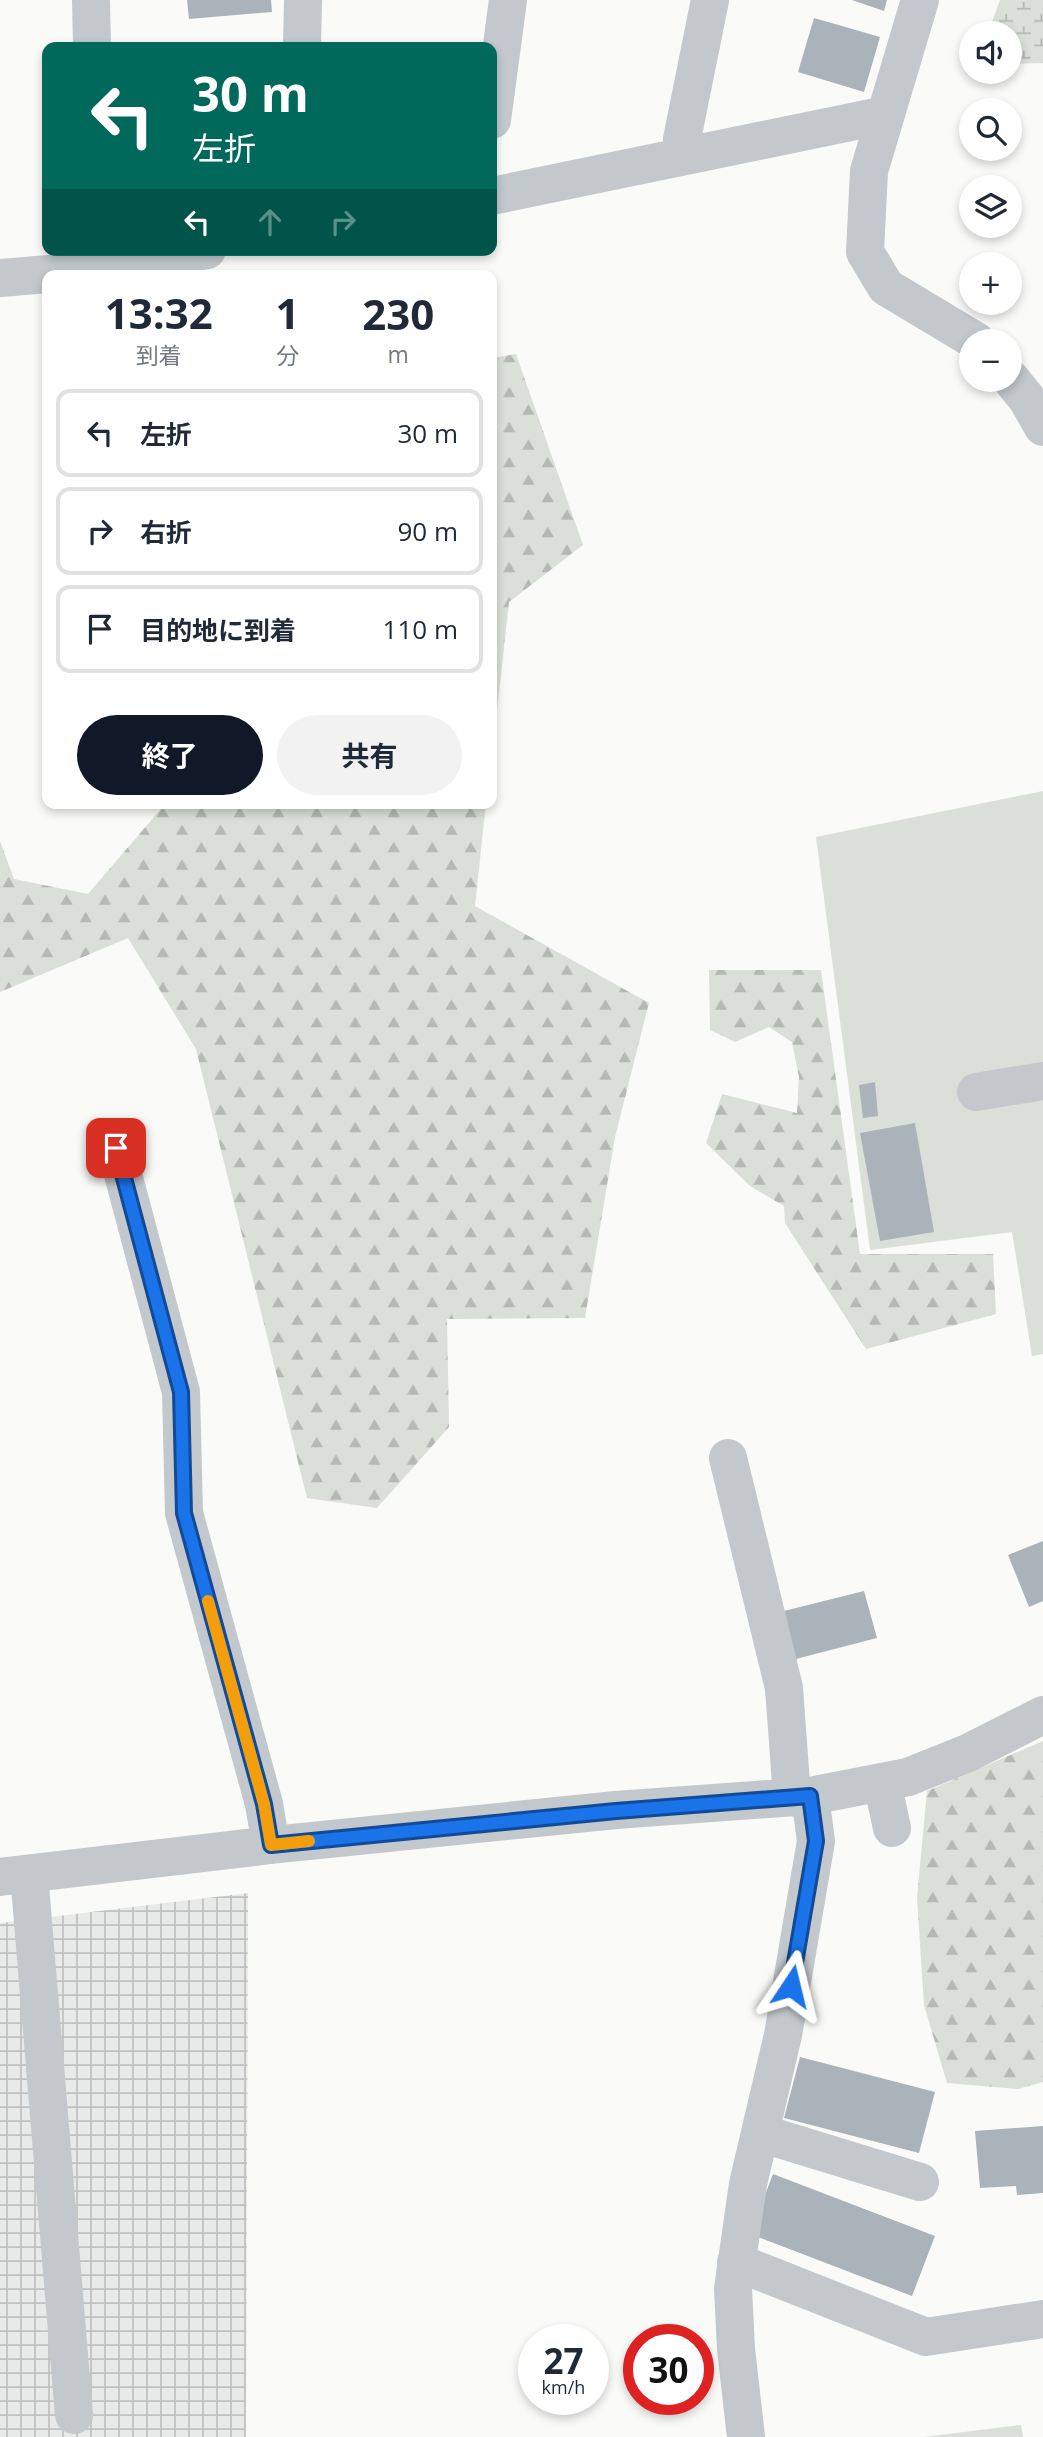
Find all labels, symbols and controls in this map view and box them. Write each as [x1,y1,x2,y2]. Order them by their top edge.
map controls [959,21,1022,392]
button: sound [959,21,1022,84]
text: 30 m [192,60,309,126]
icon: left [77,70,168,161]
button: search [959,98,1022,161]
text: 左折 [192,126,256,169]
button: layers [959,175,1022,238]
icon: left [178,203,216,241]
icon: ahead [251,203,289,241]
icon: right [324,203,362,241]
button: + [959,252,1022,315]
text: 13:32 [105,284,213,341]
text: 1 [275,284,300,341]
text: 230 [362,285,434,342]
button: − [959,329,1022,392]
text: m [388,338,409,370]
text: 到着 [136,339,182,371]
text: 分 [276,339,299,371]
icon: left [81,414,119,452]
text: 30 m [397,415,458,451]
text: 左折 [140,416,192,452]
icon: right [81,512,119,550]
text: 90 m [397,513,458,549]
text: 右折 [140,514,192,550]
icon: arrive [81,610,119,648]
text: 110 m [383,611,458,647]
text: 目的地に到着 [140,612,296,648]
button: 終了 [77,715,263,795]
button: 共有 [277,715,462,795]
pin [86,1118,146,1178]
icon: arrive [97,1129,135,1167]
position arrow [754,1949,828,2023]
speed limit sign: 30 [623,2324,714,2415]
text: 27 [543,2337,584,2384]
text: km/h [542,2375,585,2399]

